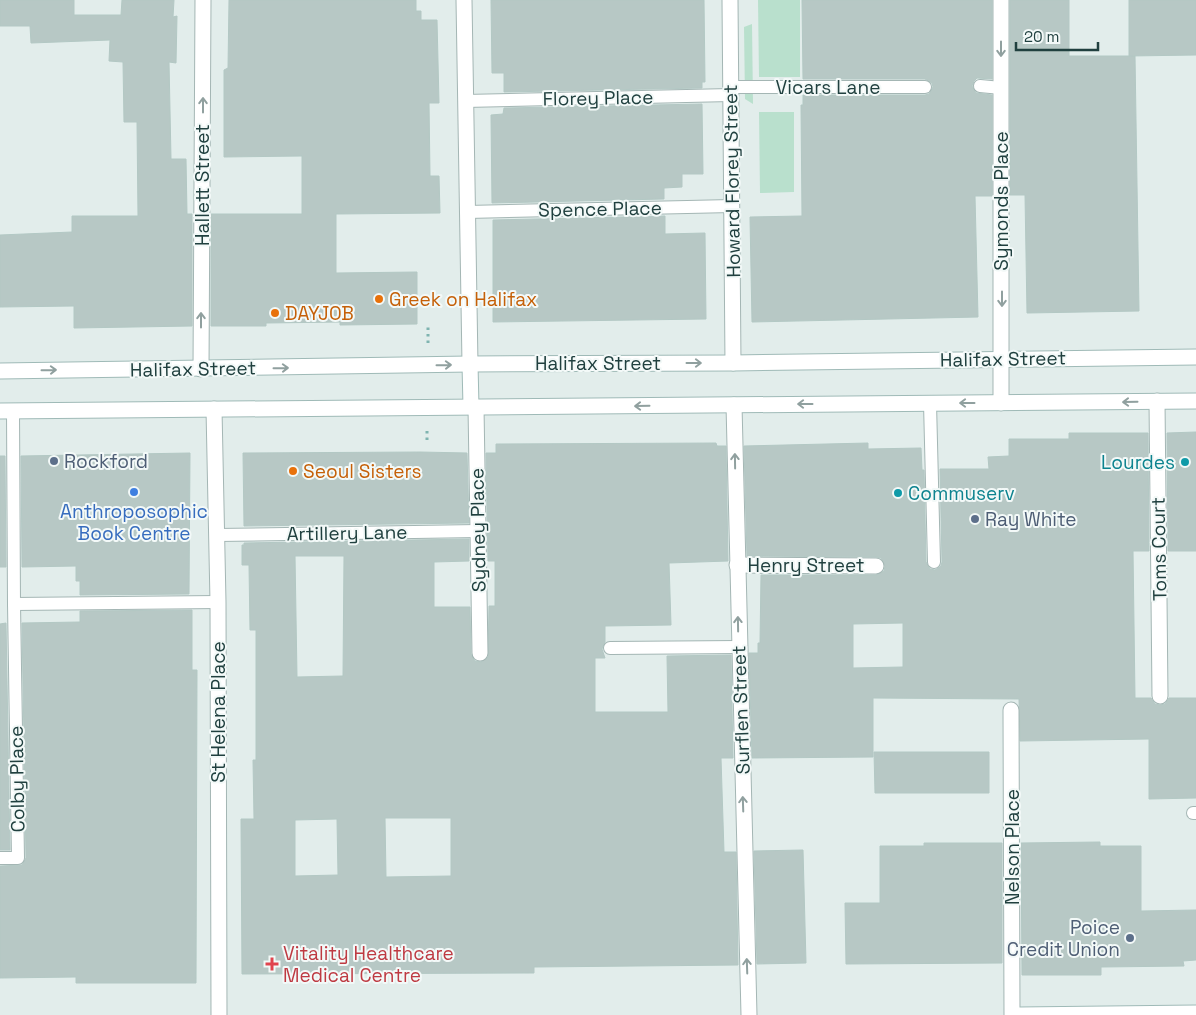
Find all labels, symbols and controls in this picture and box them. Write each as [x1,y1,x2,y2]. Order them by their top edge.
scale bar [1016,20,1098,52]
text: 20 m [1024,27,1059,46]
one-way arrow [996,40,1006,56]
street label: Vicars Lane [776,75,880,100]
street label: Howard Florey Street [718,84,746,278]
street label: Florey Place [542,85,654,111]
one-way arrow [198,98,208,114]
street label: Hallett Street [190,124,215,246]
street label: Symonds Place [989,131,1014,271]
street label: Spence Place [538,195,662,223]
place label: Greek on Halifax [389,287,537,312]
one-way arrow [997,290,1006,306]
marker: Greek on Halifax [373,293,385,305]
place label: DAYJOB [285,301,354,326]
marker: DAYJOB [269,307,281,319]
one-way arrow [196,313,206,329]
street label: Halifax Street [940,345,1066,373]
street label: Halifax Street [535,351,661,376]
street label: Halifax Street [130,355,256,383]
one-way arrow [685,358,701,368]
one-way arrow [435,360,451,369]
one-way arrow [273,363,289,372]
one-way arrow [40,366,56,375]
one-way arrow [1122,397,1138,407]
one-way arrow [960,398,976,408]
one-way arrow [797,399,814,409]
one-way arrow [635,401,651,411]
place label: Rockford [64,449,148,474]
place label: Lourdes [1101,450,1175,475]
one-way arrow [730,454,740,470]
marker: Rockford [48,455,60,467]
marker: Lourdes [1179,456,1191,468]
place label: Seoul Sisters [303,459,422,484]
marker: Seoul Sisters [287,465,299,477]
street label: Sydney Place [464,468,492,592]
place label: Commuserv [908,481,1015,506]
marker: Anthroposophic Book Centre [128,486,140,498]
marker: Commuserv [892,487,904,499]
street label: Toms Court [1146,497,1172,601]
place label: Anthroposophic Book Centre [60,499,208,546]
place label: Ray White [985,507,1077,532]
marker: Ray White [969,513,981,525]
street label: Artillery Lane [286,519,408,547]
street label: Henry Street [747,553,865,578]
one-way arrow [733,616,743,632]
street label: St Helena Place [206,641,231,783]
street label: Surflen Street [726,645,756,775]
street label: Colby Place [4,725,30,833]
street label: Nelson Place [1000,789,1025,905]
one-way arrow [738,796,748,812]
place label: Poice Credit Union [1007,915,1120,962]
marker: Poice Credit Union [1124,932,1136,944]
place label: Vitality Healthcare Medical Centre [283,941,454,988]
marker: Vitality Healthcare Medical Centre [265,957,279,971]
one-way arrow [743,959,752,975]

